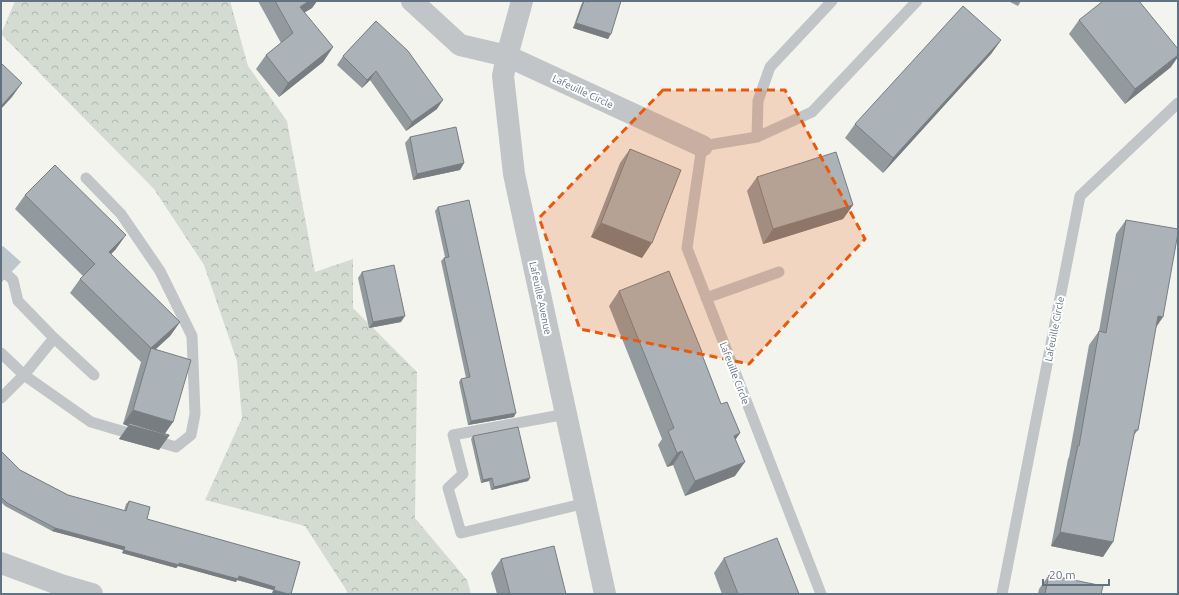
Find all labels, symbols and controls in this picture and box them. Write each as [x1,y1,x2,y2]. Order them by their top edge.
street label: Lafeuille Circle [551,73,615,110]
street label: Lafeuille Avenue [527,261,554,336]
street label: Lafeuille Circle [1043,296,1066,362]
street label: Lafeuille Circle [718,340,751,406]
scale bar [1043,561,1109,587]
text: 20 m [1049,568,1076,581]

